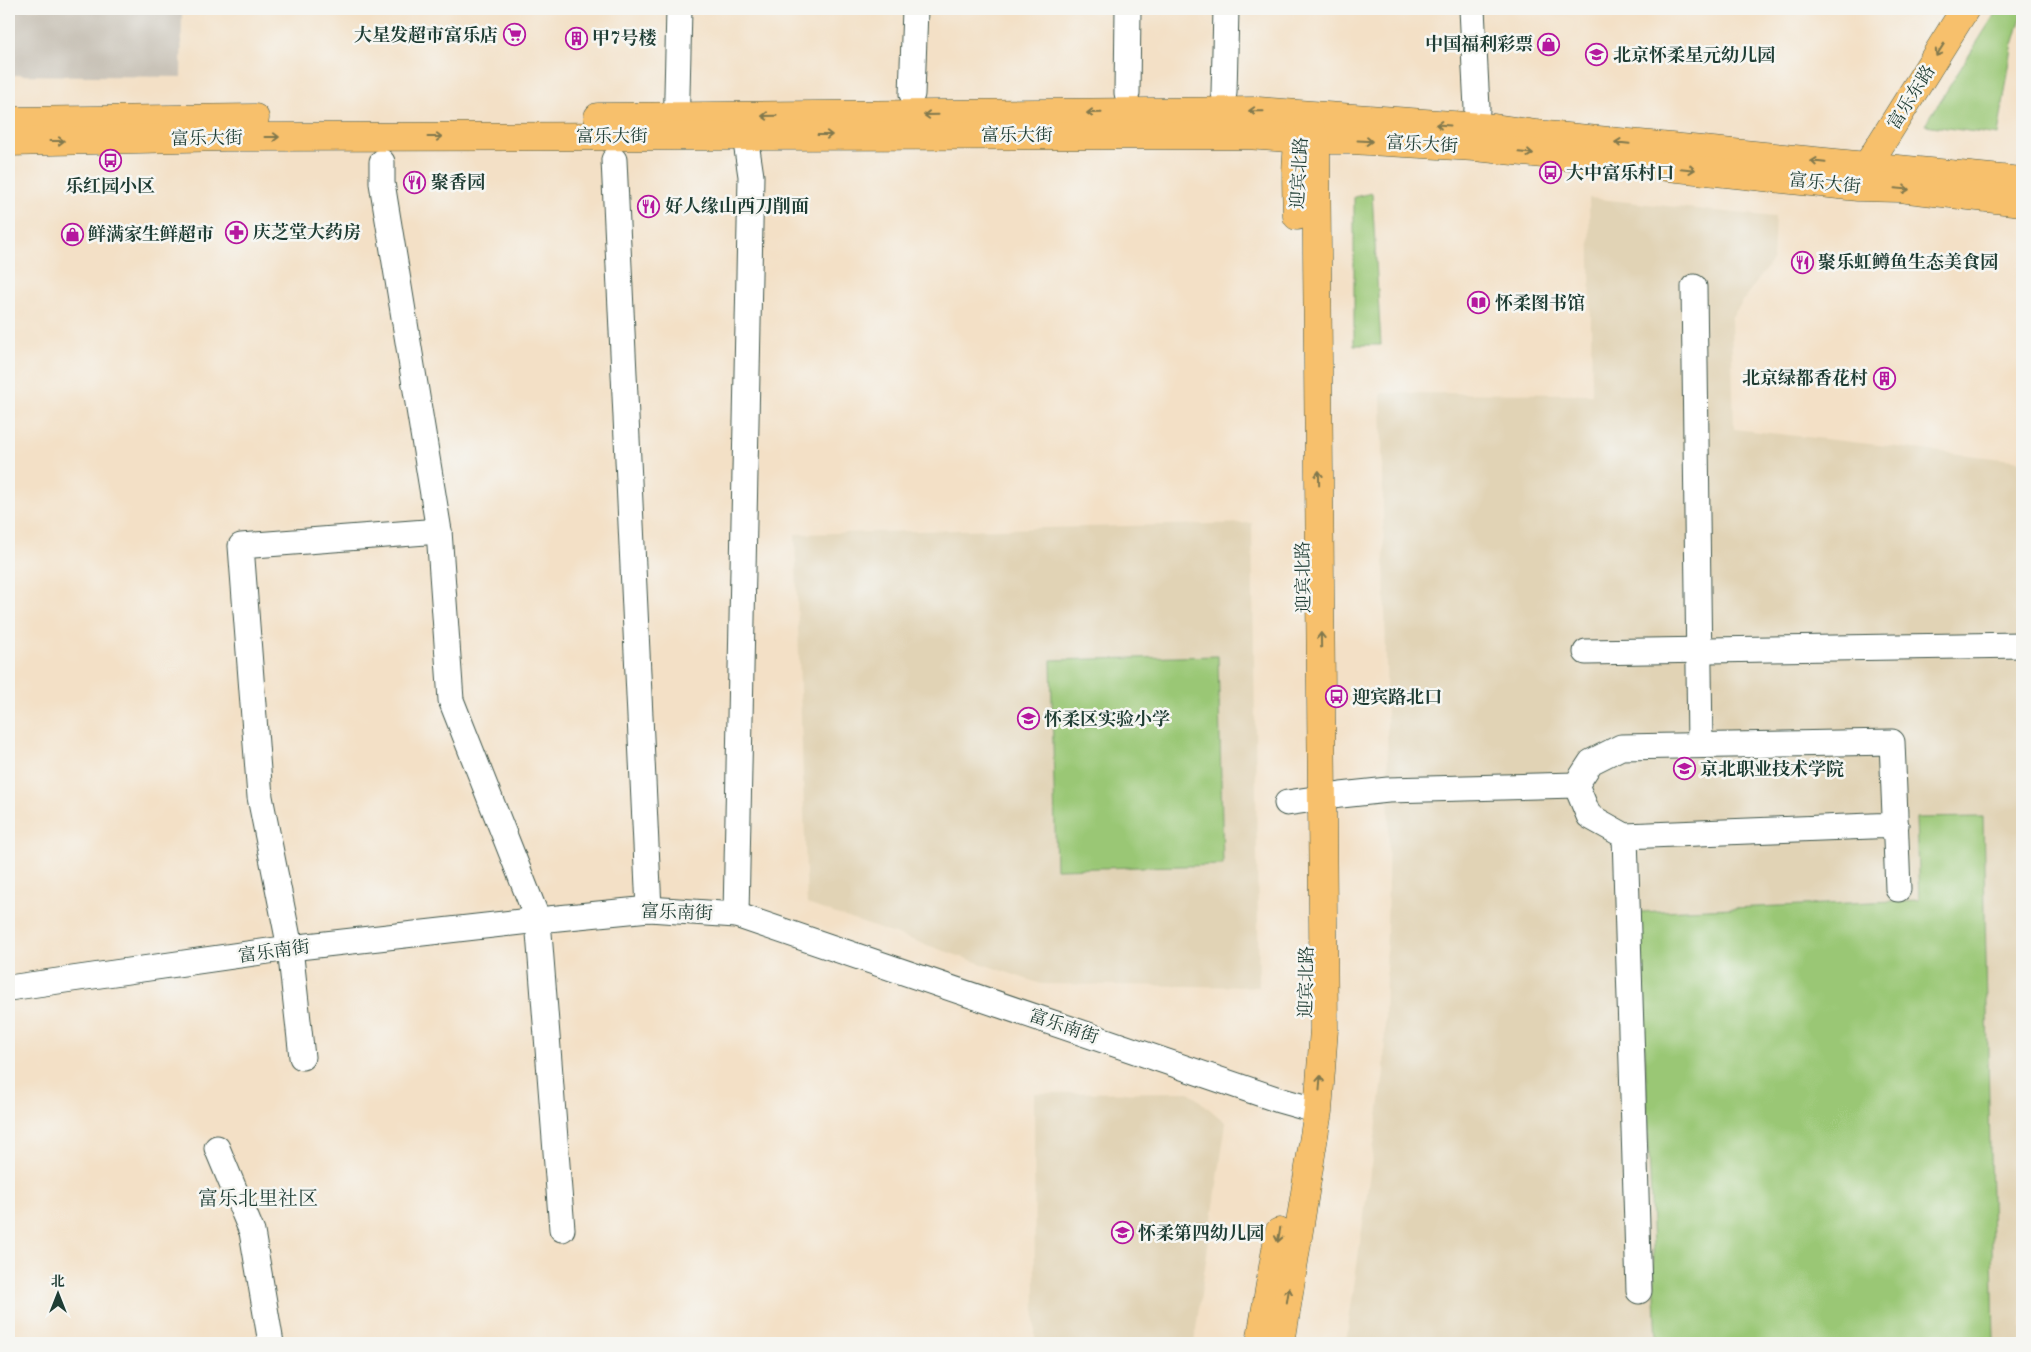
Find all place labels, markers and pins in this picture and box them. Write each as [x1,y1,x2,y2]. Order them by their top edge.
supermarket icon: 大星发超市富乐店 [502,23,526,47]
place label: 大星发超市富乐店 [354,25,498,45]
building icon: 甲7号楼 [564,26,588,50]
place label: 甲7号楼 [592,28,656,48]
shop icon: 中国福利彩票 [1537,32,1561,56]
place label: 中国福利彩票 [1425,34,1533,54]
school or university icon: 北京怀柔星元幼儿园 [1585,43,1609,67]
place label: 北京怀柔星元幼儿园 [1613,45,1775,65]
bus stop icon: 乐红园小区 [98,149,122,173]
bus stop icon: 大中富乐村口 [1538,161,1562,185]
place label: 大中富乐村口 [1566,163,1674,183]
restaurant icon: 聚香园 [403,170,427,194]
place label: 聚香园 [431,172,485,192]
place label: 乐红园小区 [65,176,155,196]
restaurant icon: 好人缘山西刀削面 [637,194,661,218]
place label: 好人缘山西刀削面 [665,196,809,216]
pharmacy icon: 庆芝堂大药房 [225,220,249,244]
shop icon: 鲜满家生鲜超市 [60,222,84,246]
place label: 庆芝堂大药房 [253,222,361,242]
place label: 鲜满家生鲜超市 [88,224,214,244]
restaurant icon: 聚乐虹鳟鱼生态美食园 [1790,250,1814,274]
place label: 聚乐虹鳟鱼生态美食园 [1818,252,1998,272]
library icon: 怀柔图书馆 [1467,291,1491,315]
place label: 怀柔图书馆 [1495,293,1585,313]
building icon: 北京绿都香花村 [1872,366,1896,390]
place label: 北京绿都香花村 [1742,368,1868,388]
bus stop icon: 迎宾路北口 [1324,685,1348,709]
place label: 迎宾路北口 [1352,687,1442,707]
school or university icon: 怀柔区实验小学 [1016,707,1040,731]
place label: 怀柔区实验小学 [1044,709,1170,729]
school or university icon: 京北职业技术学院 [1672,757,1696,781]
place label: 京北职业技术学院 [1700,759,1844,779]
school or university icon: 怀柔第四幼儿园 [1110,1221,1134,1245]
place label: 怀柔第四幼儿园 [1138,1223,1264,1243]

